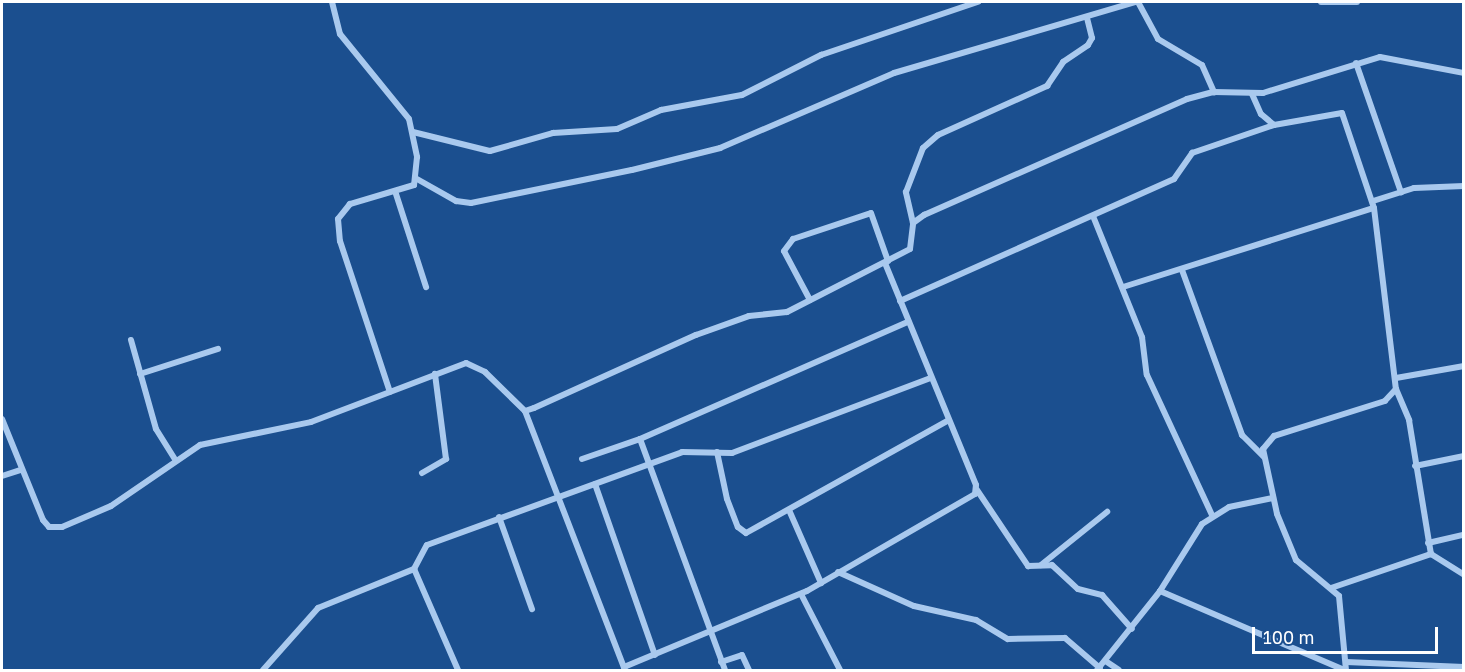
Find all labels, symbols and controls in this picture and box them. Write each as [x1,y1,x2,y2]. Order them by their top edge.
scale bar [1255,615,1441,653]
text: 100 m [1263,626,1314,648]

